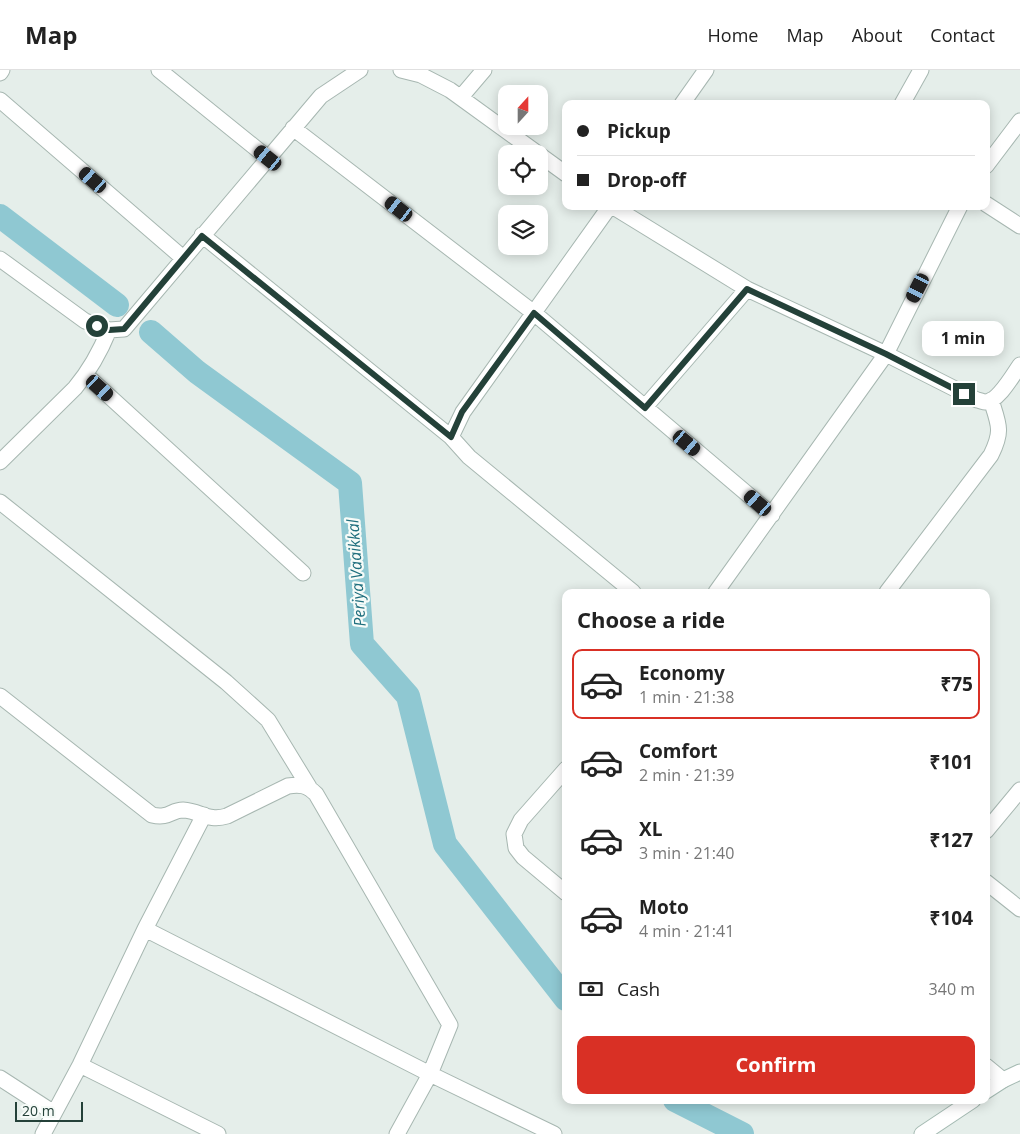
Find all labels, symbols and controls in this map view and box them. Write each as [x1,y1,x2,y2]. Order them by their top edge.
text: Map [25,18,77,51]
text: Home [708,23,758,47]
text: Map [786,23,824,47]
text: About [852,23,902,47]
text: Contact [930,23,995,47]
north arrow [498,85,548,135]
map controls [498,85,548,255]
text: Pickup [607,118,671,144]
car [251,143,284,173]
button: locate [498,145,548,195]
car [76,164,109,196]
text: Drop-off [607,167,686,193]
car [382,194,415,224]
button: layers [498,205,548,255]
car [904,271,931,305]
route start [86,315,108,337]
callout: 1 min [923,322,1005,356]
text: 1 min [941,327,985,349]
car [83,372,116,404]
route end [953,383,975,405]
car [670,428,703,458]
car [741,487,774,519]
water label: Periya Vaaikkal [341,518,371,627]
text: Choose a ride [577,604,725,634]
text: Economy [639,660,725,686]
icon: car [579,662,624,707]
text: ₹75 [940,671,973,697]
text: 1 min · 21:38 [639,686,734,708]
text: Comfort [639,738,718,764]
icon: car [579,740,624,785]
text: ₹101 [930,749,973,775]
text: 2 min · 21:39 [639,764,734,786]
text: XL [639,816,662,842]
icon: car [579,818,624,863]
text: ₹127 [930,827,973,853]
text: 3 min · 21:40 [639,842,734,864]
text: Moto [639,894,689,920]
icon: car [579,896,624,941]
text: ₹104 [930,905,973,931]
text: 4 min · 21:41 [639,920,734,942]
icon: cash [577,975,605,1003]
text: Cash [617,976,660,1002]
text: 340 m [929,978,975,1000]
button: Confirm [577,1036,975,1094]
scale bar [15,1099,82,1122]
text: 20 m [22,1101,55,1120]

